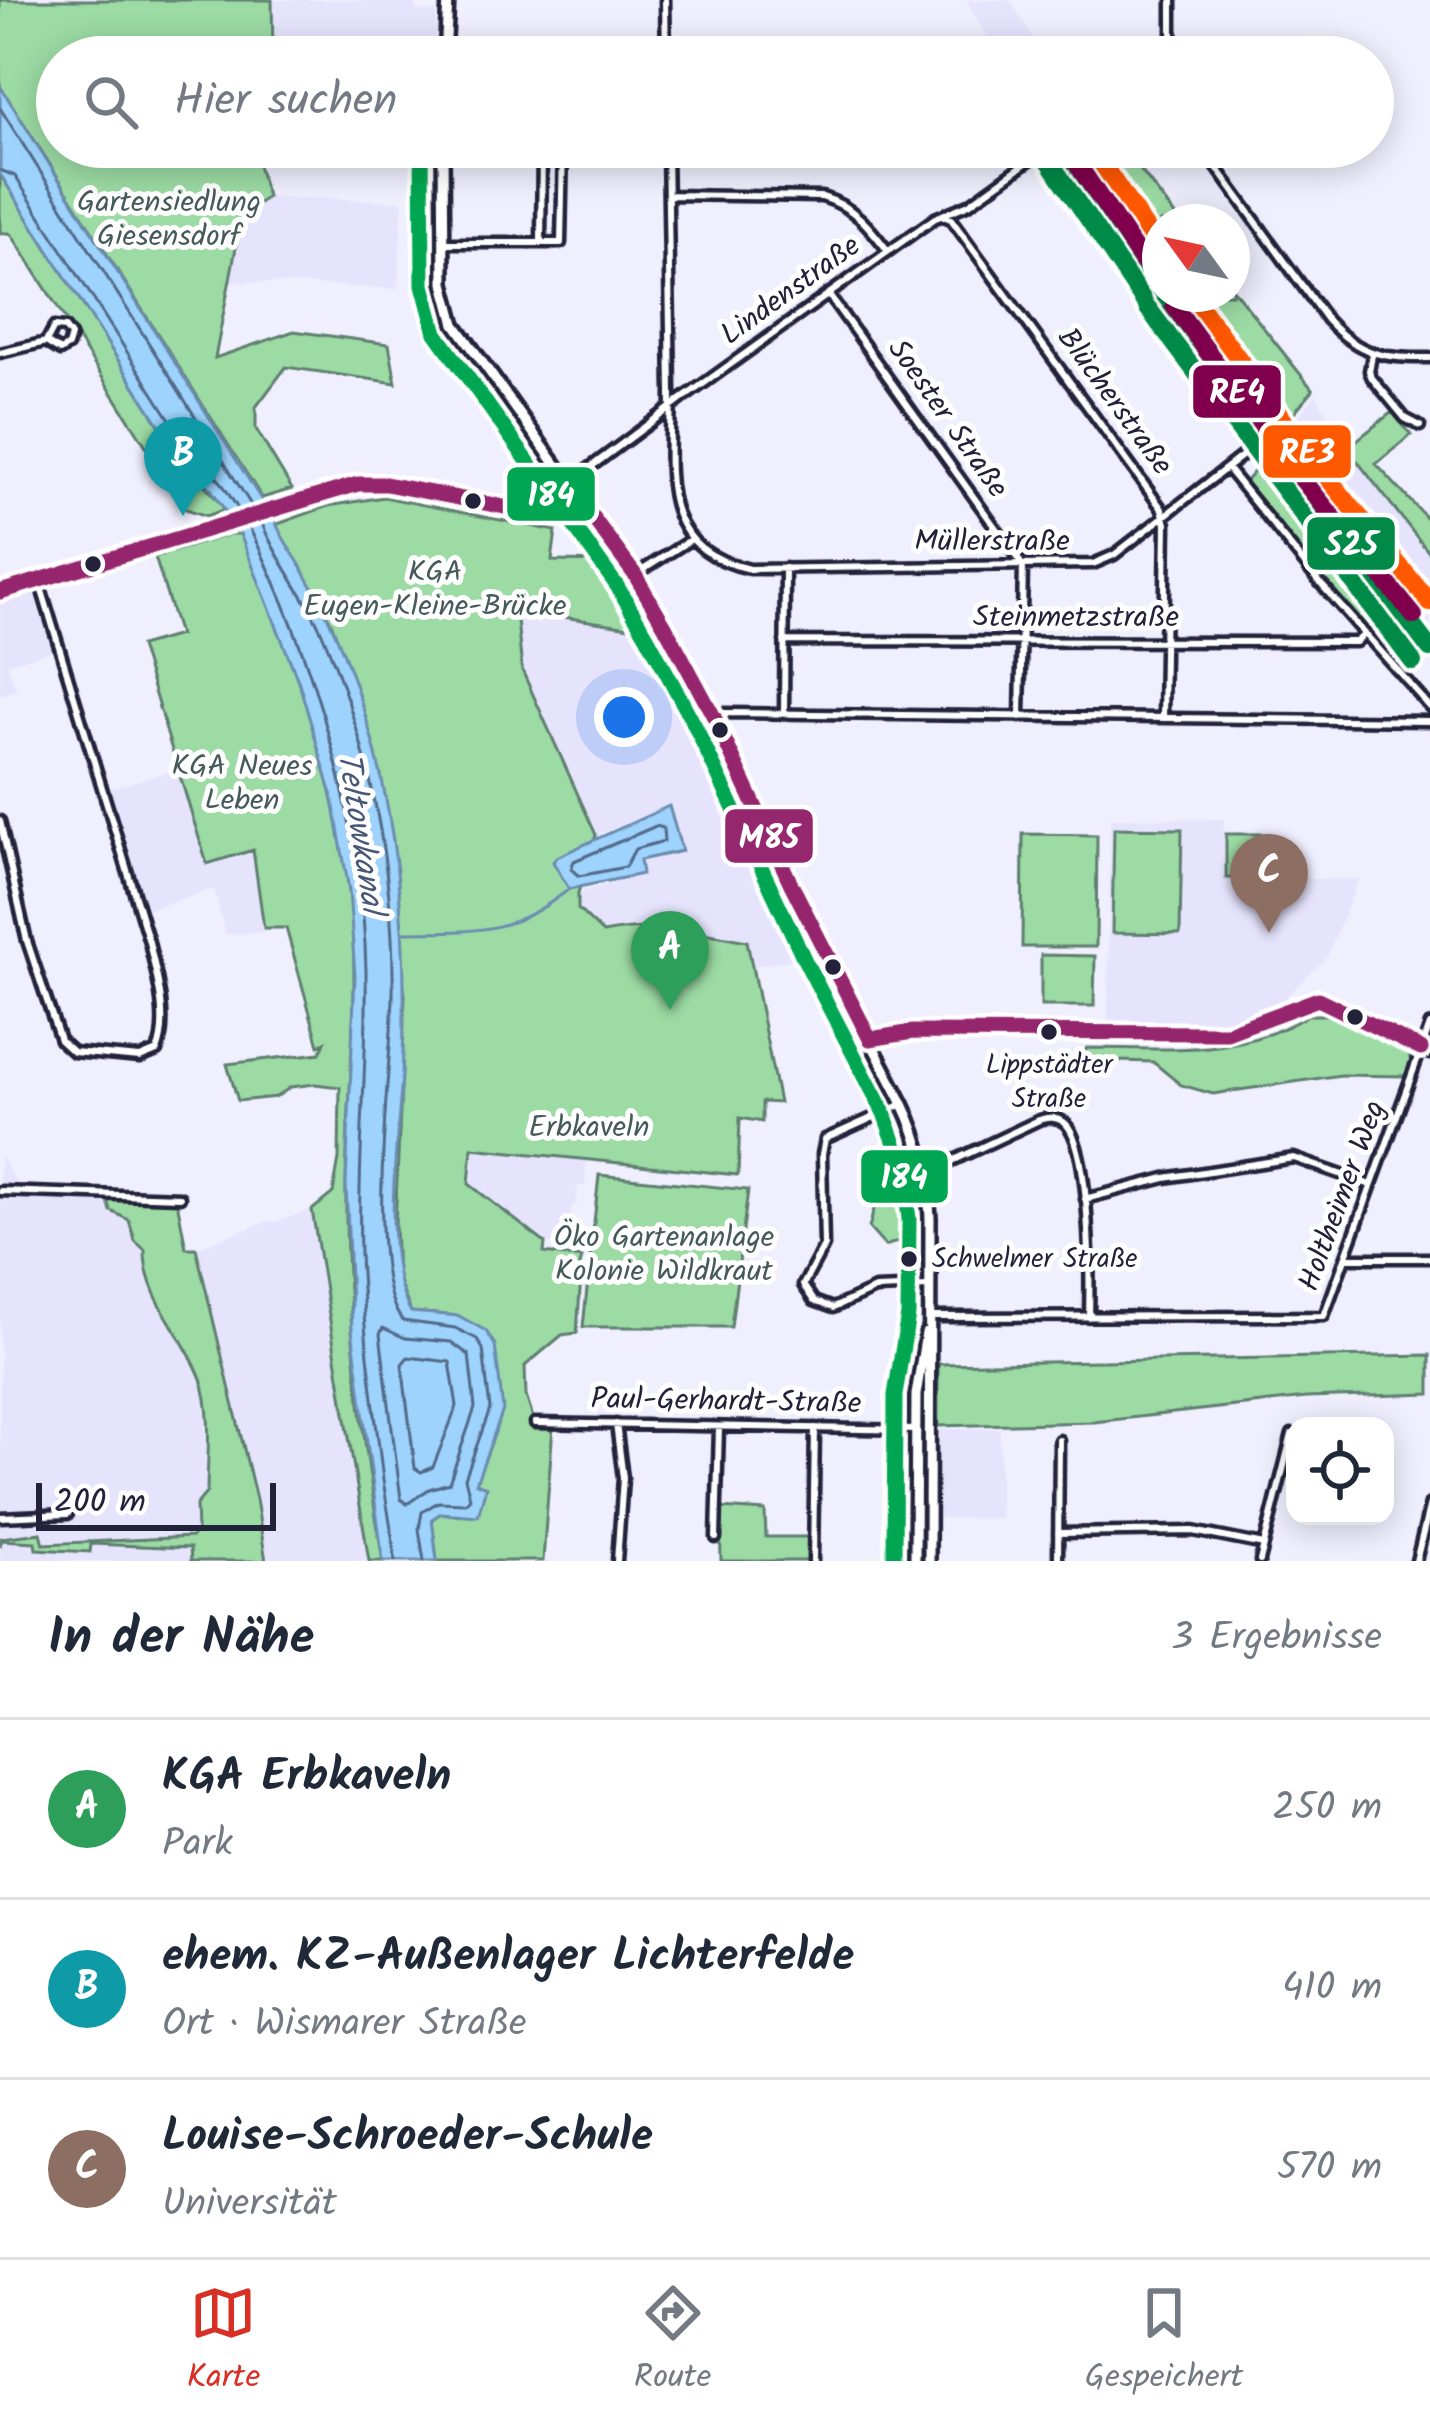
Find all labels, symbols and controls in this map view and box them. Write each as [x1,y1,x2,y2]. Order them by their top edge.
search box [36,36,1394,168]
text: Hier suchen [174,66,397,138]
icon: search [78,69,144,135]
park label: Gartensiedlung Giesensdorf [77,179,261,261]
north arrow [1142,204,1250,312]
street label: Lindenstraße [711,224,871,358]
street label: Blücherstraße [1044,318,1184,486]
street label: Soester Straße [874,329,1020,509]
line badge: RE4 [1191,363,1283,420]
text: RE4 [1209,368,1265,421]
pin: B [144,417,222,516]
line badge: RE3 [1261,423,1353,480]
text: RE3 [1279,428,1335,481]
line badge: 184 [505,465,597,523]
text: 184 [527,471,575,524]
unlabelled marker [462,490,484,512]
line badge: S25 [1305,515,1397,572]
street label: Müllerstraße [914,518,1070,566]
text: S25 [1324,520,1381,573]
park label: KGA Eugen-Kleine-Brücke [304,549,566,631]
unlabelled marker [82,553,104,575]
street label: Steinmetzstraße [973,594,1179,642]
your location [594,687,654,747]
unlabelled marker [709,719,731,741]
park label: KGA Neues Leben [172,743,313,825]
water label: Teltowkanal [320,749,399,923]
line badge: M85 [723,807,815,865]
text: M85 [738,813,803,866]
pin: C [1230,834,1308,933]
pin: A [631,911,709,1010]
unlabelled marker [822,956,844,978]
unlabelled marker [1344,1006,1366,1028]
marker: Lippstädter Straße [1038,1021,1060,1043]
place label: Lippstädter Straße [986,1044,1114,1121]
street label: Holtheimer Weg [1286,1094,1400,1298]
park label: Erbkaveln [529,1104,649,1152]
line badge: 184 [859,1148,950,1205]
text: 184 [880,1153,928,1206]
park label: Öko Gartenanlage Kolonie Wildkraut [554,1214,774,1296]
place label: Schwelmer Straße [932,1238,1138,1281]
marker: Schwelmer Straße [898,1248,920,1270]
street label: Paul-Gerhardt-Straße [590,1376,862,1428]
map controls [1286,1417,1394,1525]
button: locate [1286,1417,1394,1525]
scale bar [36,1477,276,1530]
text: 200 m [54,1477,146,1530]
text: In der Nähe [48,1599,314,1680]
text: 3 Ergebnisse [1171,1608,1382,1670]
text: KGA Erbkaveln [162,1742,451,1814]
text: A [75,1778,99,1840]
text: 250 m [1272,1778,1382,1840]
text: Park [162,1814,233,1876]
text: ehem. KZ-Außenlager Lichterfelde [162,1922,854,1994]
text: B [75,1958,99,2020]
text: 410 m [1282,1958,1382,2020]
text: Ort · Wismarer Straße [162,1994,527,2056]
text: Louise-Schroeder-Schule [162,2102,653,2174]
text: C [75,2138,99,2200]
text: 570 m [1277,2138,1382,2200]
text: Universität [162,2174,337,2236]
tab: Karte [187,2280,260,2405]
tab: Route [634,2280,711,2405]
tab: Gespeichert [1085,2280,1243,2405]

